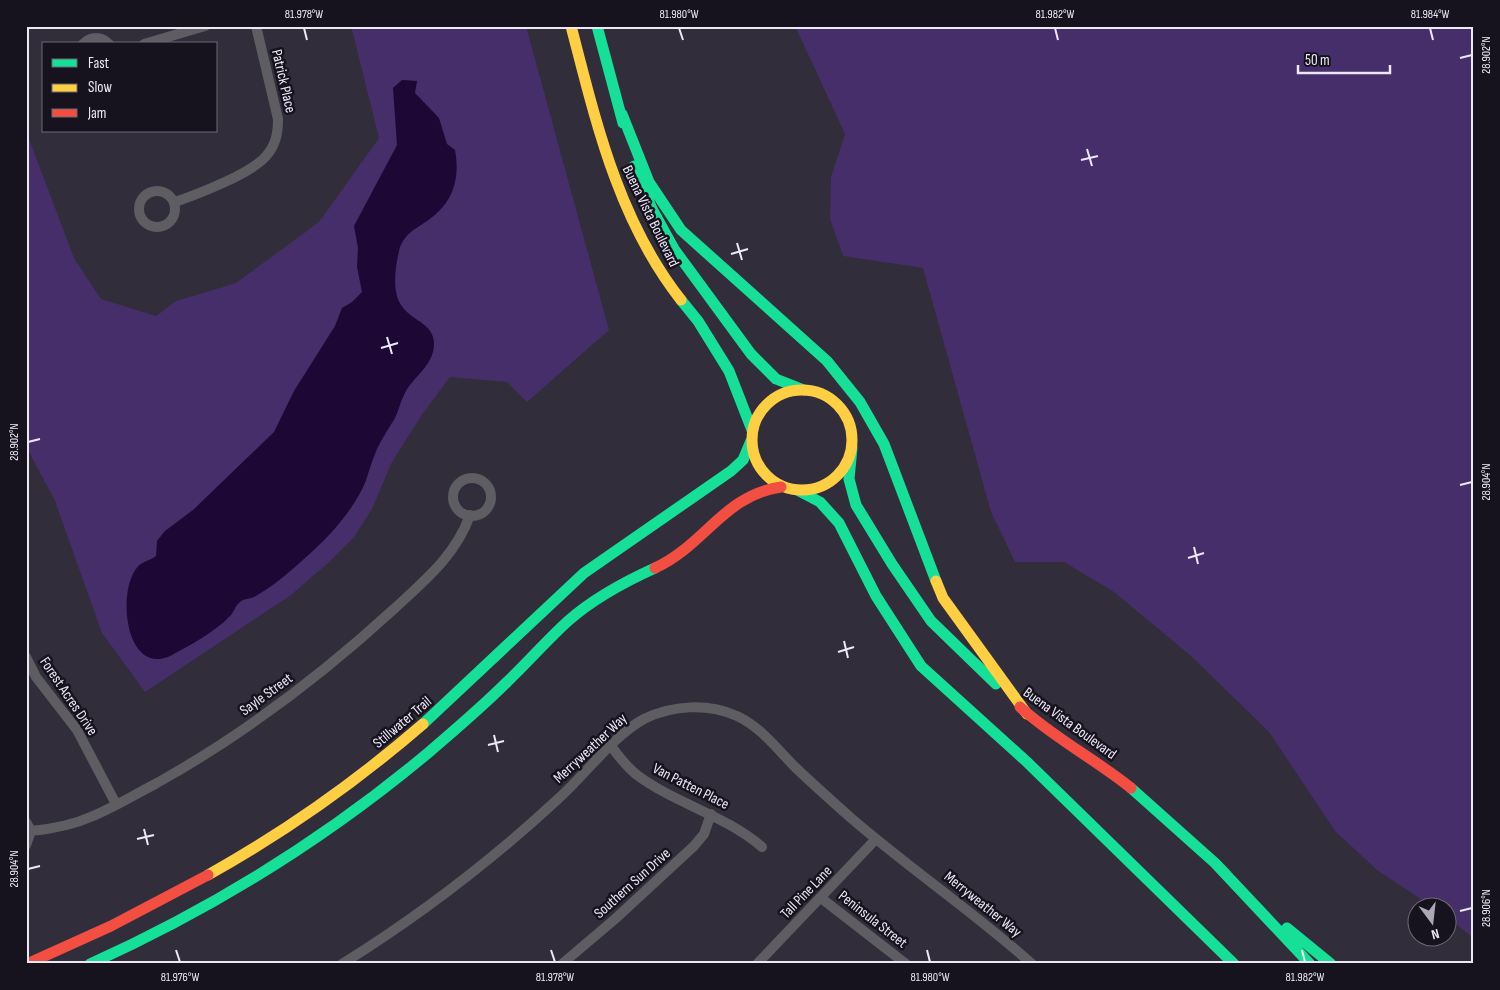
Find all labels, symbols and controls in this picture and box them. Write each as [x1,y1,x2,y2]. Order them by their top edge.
text: 81.978°W [285,7,323,22]
text: 81.980°W [659,7,699,22]
text: 81.982°W [1036,7,1075,22]
text: 81.984°W [1411,7,1449,22]
text: 28.902°N [1479,36,1494,74]
legend [42,42,218,132]
scale bar [1298,42,1390,74]
street label: Patrick Place [267,48,300,115]
text: 50 m [1305,51,1330,70]
text: Fast [88,54,110,73]
text: Slow [88,78,112,97]
text: Jam [87,104,106,123]
street label: Buena Vista Boulevard [618,162,683,270]
text: 28.902°N [7,423,22,461]
text: 28.904°N [1479,463,1494,501]
street label: Forest Acres Drive [35,653,102,739]
street label: Sayle Street [236,669,297,720]
street label: Buena Vista Boulevard [1019,683,1120,764]
street label: Stillwater Trail [369,692,436,752]
street label: Merryweather Way [549,709,631,787]
street label: Van Patten Place [649,759,732,814]
street label: Southern Sun Drive [590,844,675,923]
text: 28.904°N [7,850,22,888]
street label: Tall Pine Lane [776,862,836,923]
street label: Merryweather Way [940,867,1025,942]
street label: Peninsula Street [834,887,911,952]
text: 28.906°N [1479,889,1494,927]
north arrow [1408,898,1458,948]
text: N [1429,925,1441,943]
text: 81.976°W [161,970,199,985]
text: 81.978°W [536,970,574,985]
text: 81.980°W [910,970,950,985]
text: 81.982°W [1286,970,1325,985]

